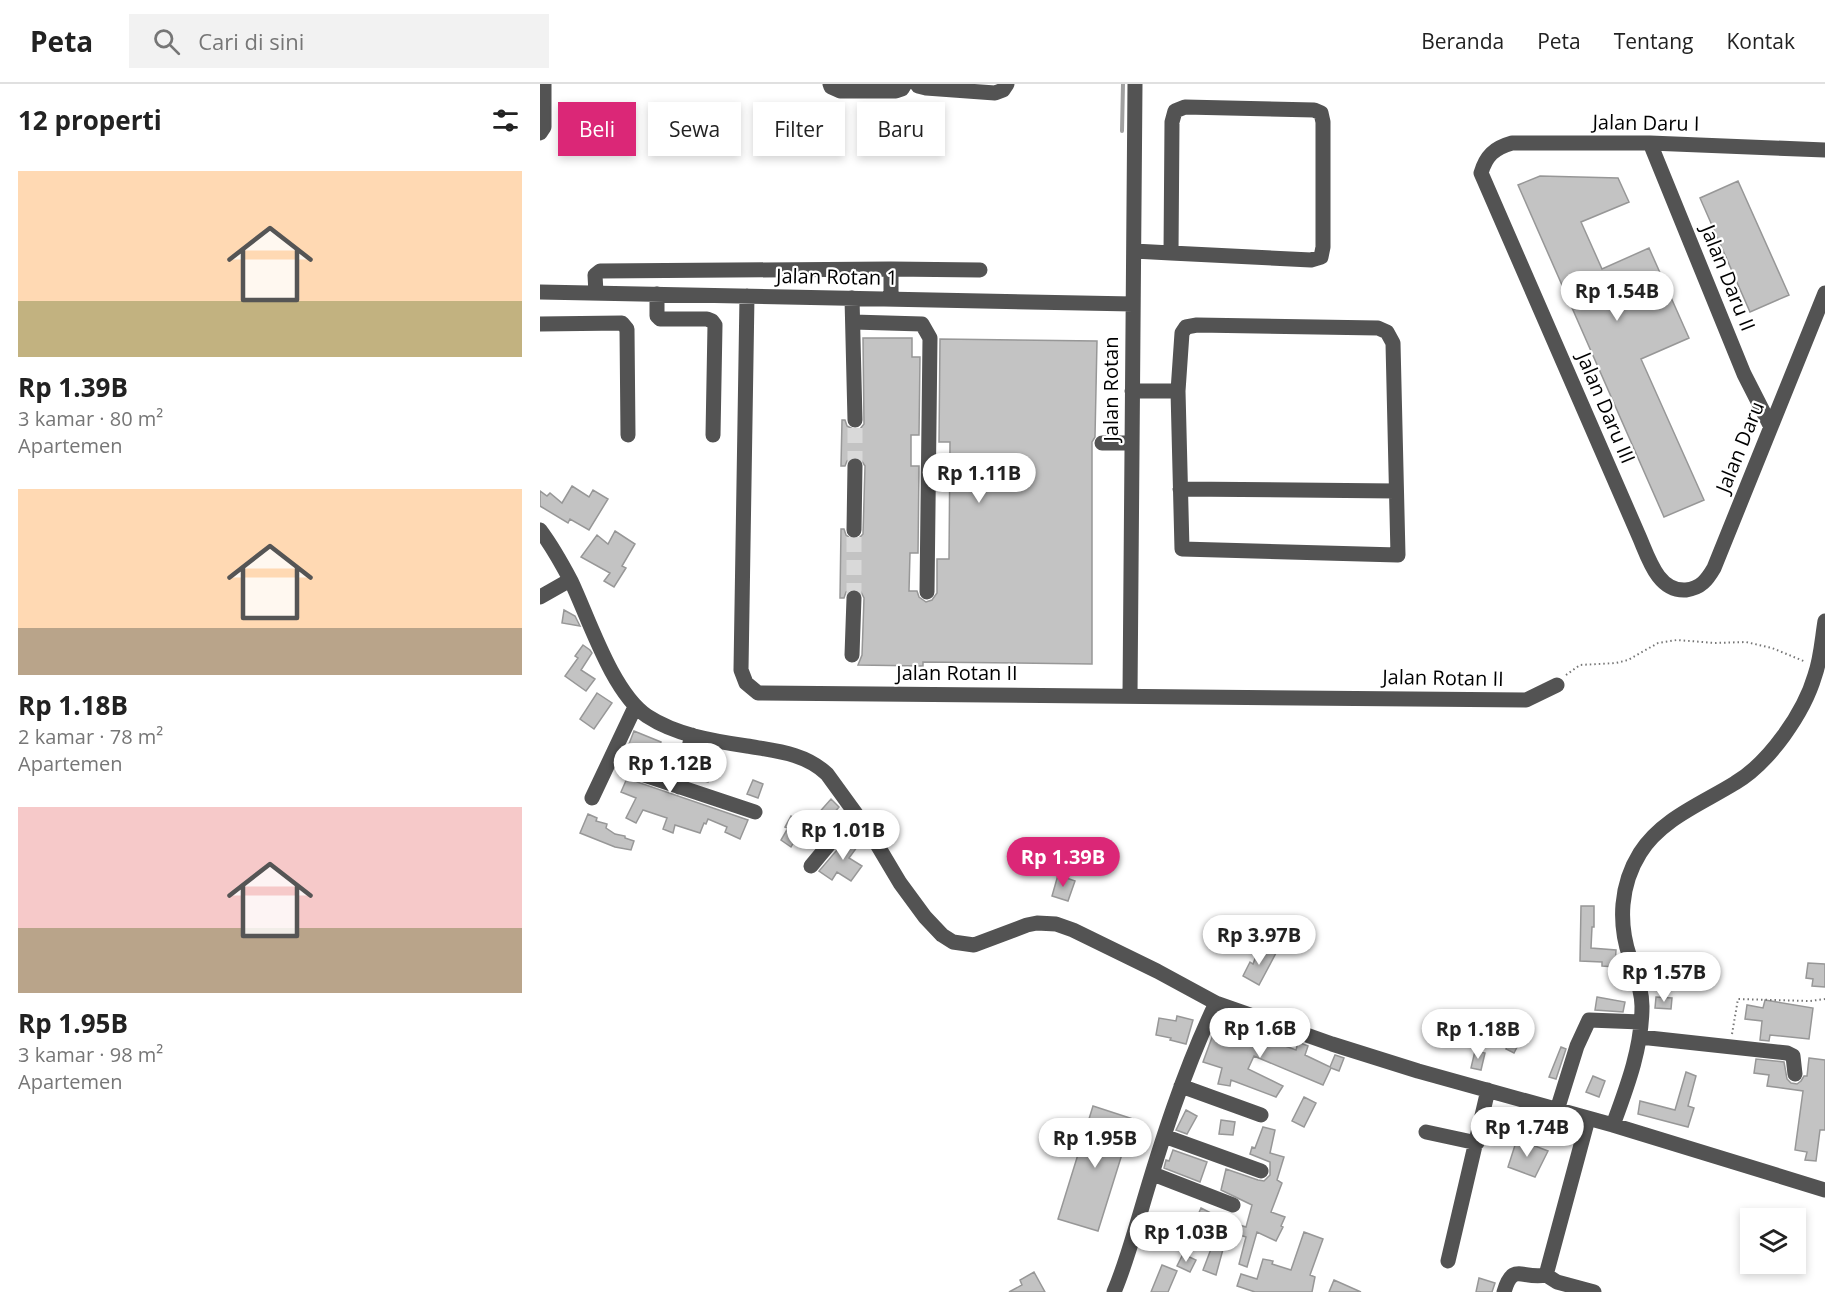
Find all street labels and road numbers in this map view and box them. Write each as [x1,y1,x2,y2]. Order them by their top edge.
street label: Jalan Daru I [1590,108,1700,137]
street label: Jalan Daru II [1694,219,1762,335]
street label: Jalan Rotan 1 [774,262,898,291]
street label: Jalan Rotan [1097,337,1124,444]
street label: Jalan Daru III [1570,346,1642,467]
street label: Jalan Daru [1708,397,1770,498]
street label: Jalan Rotan II [894,659,1018,686]
street label: Jalan Rotan II [1380,663,1504,692]

